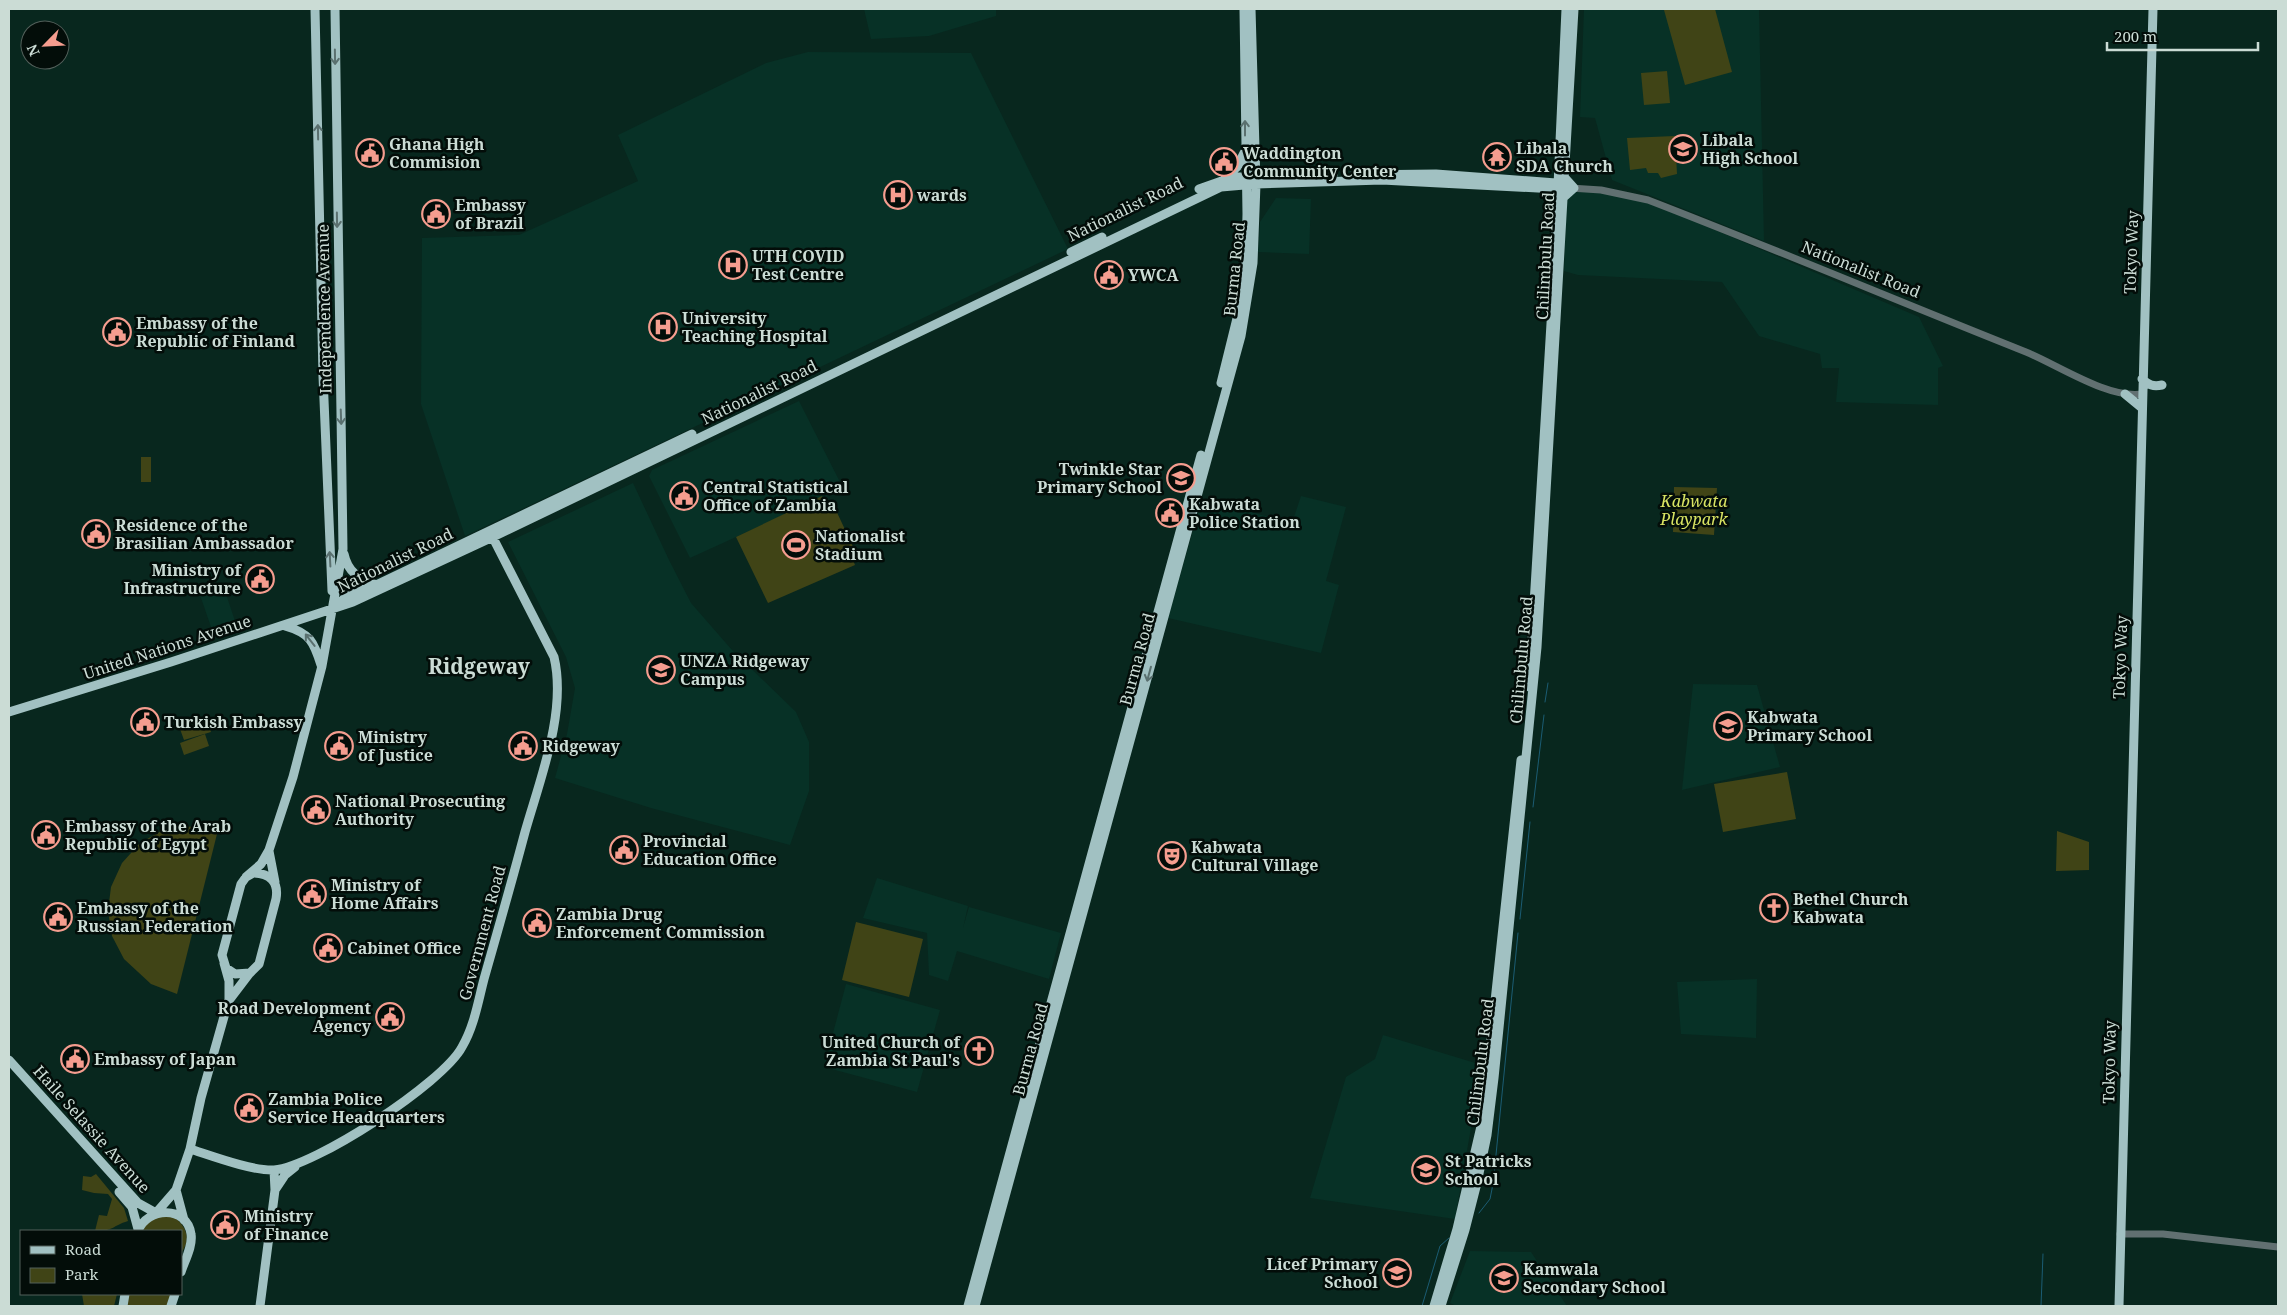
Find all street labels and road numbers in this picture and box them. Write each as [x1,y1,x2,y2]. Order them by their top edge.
street label: Nationalist Road [1063,171,1187,247]
street label: Chilimbulu Road [1531,191,1559,321]
street label: Tokyo Way [2119,209,2143,294]
street label: Burma Road [1218,220,1250,317]
street label: Independence Avenue [312,224,336,394]
street label: Nationalist Road [1798,235,1924,303]
street label: Nationalist Road [697,354,821,430]
street label: Nationalist Road [333,522,457,598]
street label: Chilimbulu Road [1504,595,1538,725]
street label: United Nations Avenue [80,609,254,685]
street label: Burma Road [1114,610,1160,708]
street label: Tokyo Way [2108,614,2132,699]
street label: Government Road [453,863,511,1003]
street label: Chilimbulu Road [1461,997,1499,1127]
street label: Burma Road [1007,1000,1053,1098]
street label: Tokyo Way [2097,1019,2121,1104]
street label: Haile Selassie Avenue [29,1060,155,1198]

